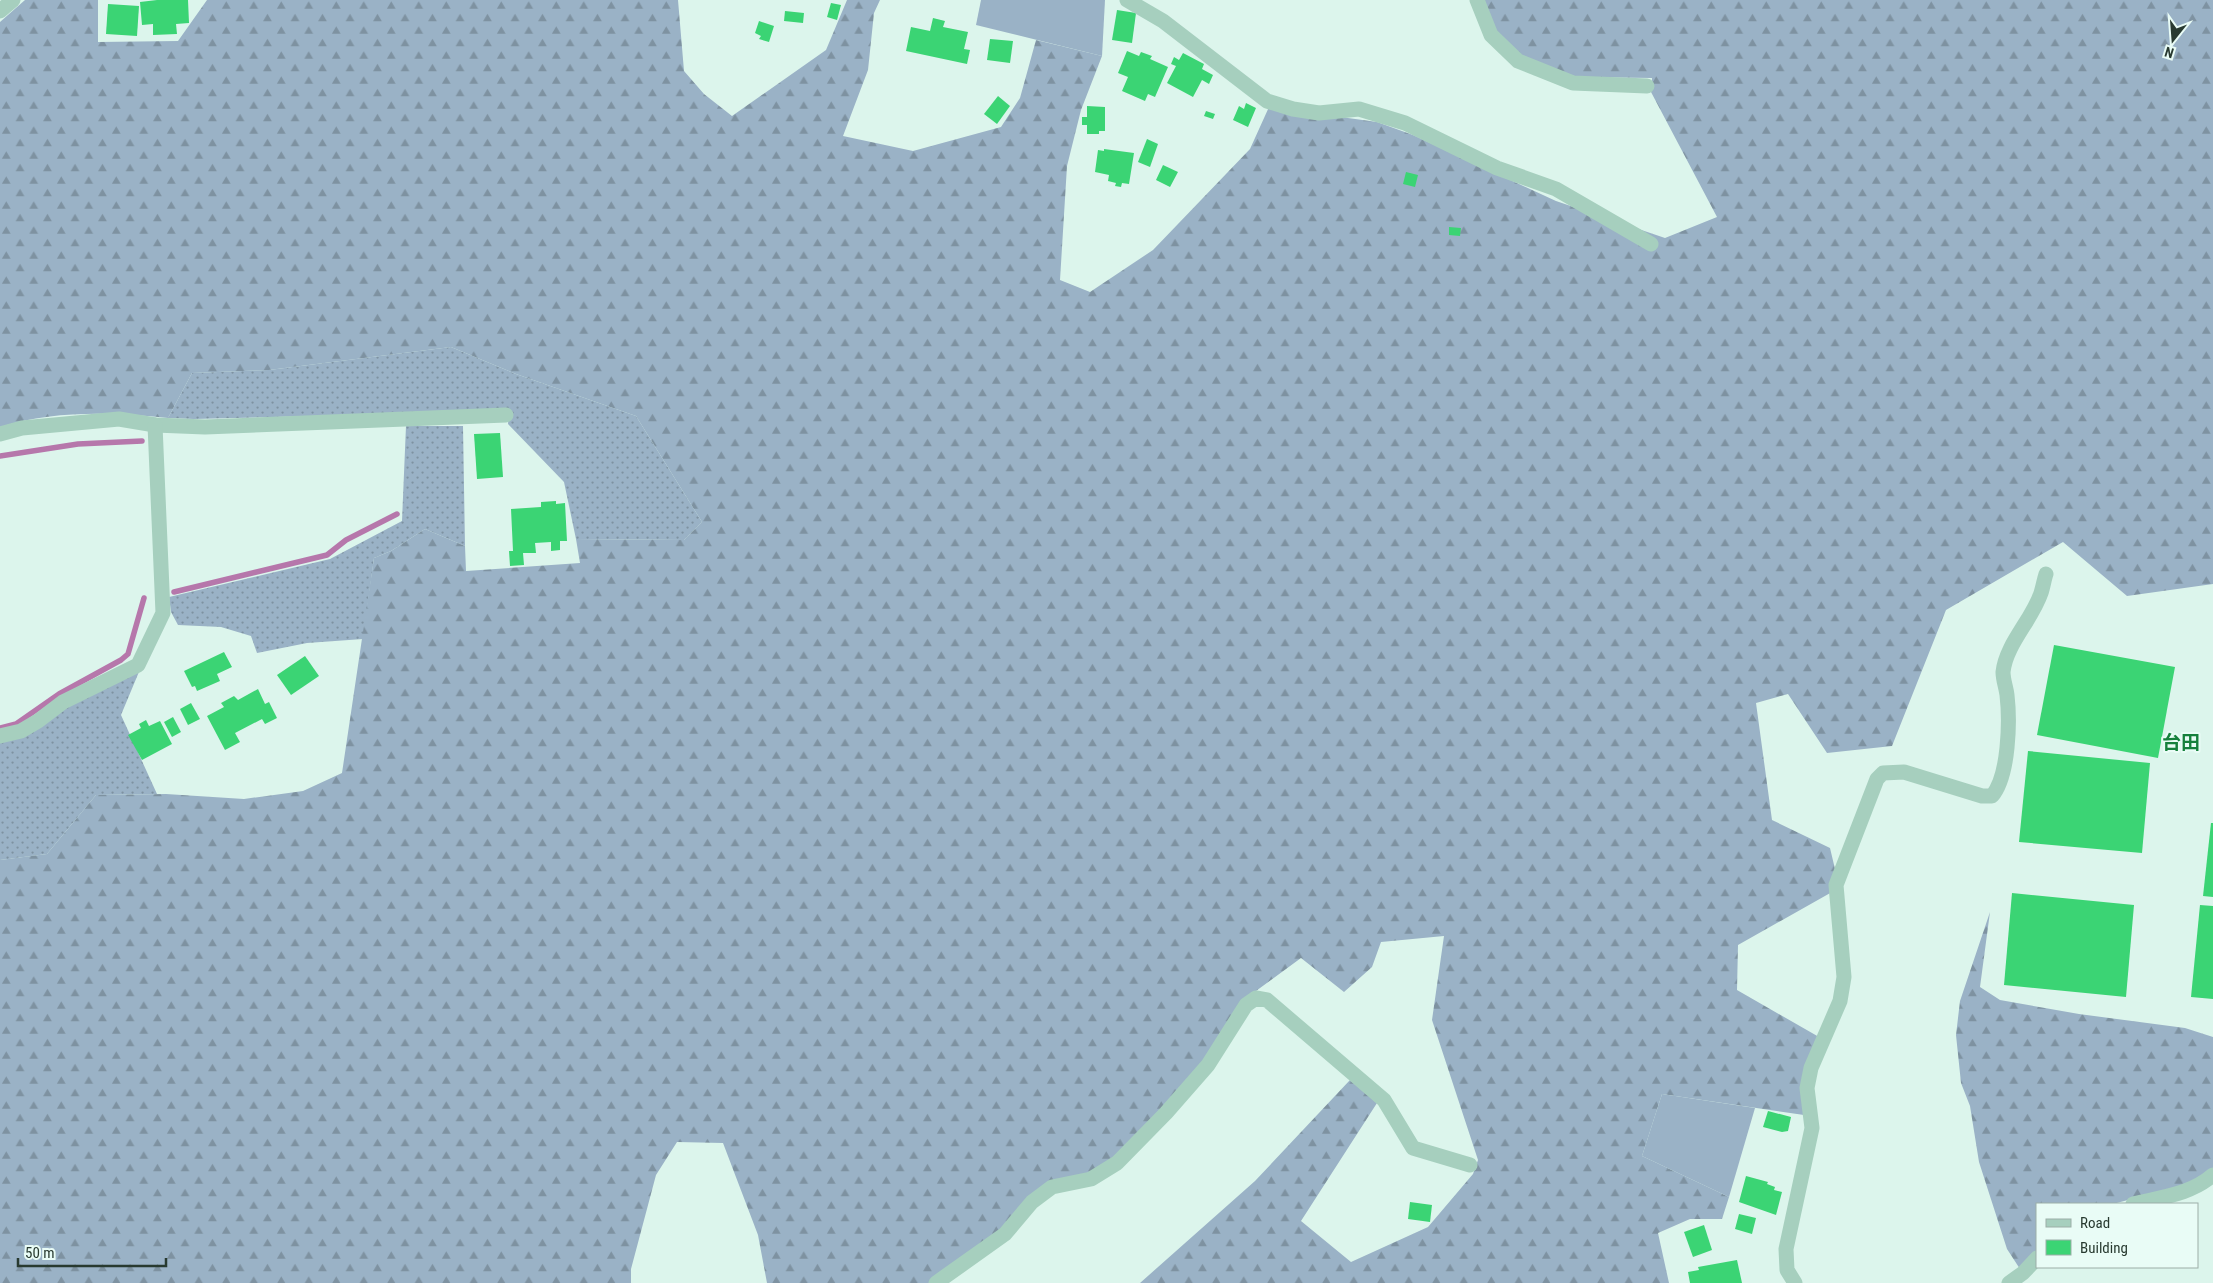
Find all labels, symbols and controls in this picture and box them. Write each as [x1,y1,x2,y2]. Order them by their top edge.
north arrow [2148,15,2198,65]
text: N [2163,44,2176,61]
district label: 台田 [2162,731,2200,754]
legend [2036,1203,2198,1268]
text: Road [2080,1214,2110,1232]
scale bar [18,1236,165,1268]
text: Building [2080,1239,2128,1257]
text: 50 m [25,1244,55,1262]

